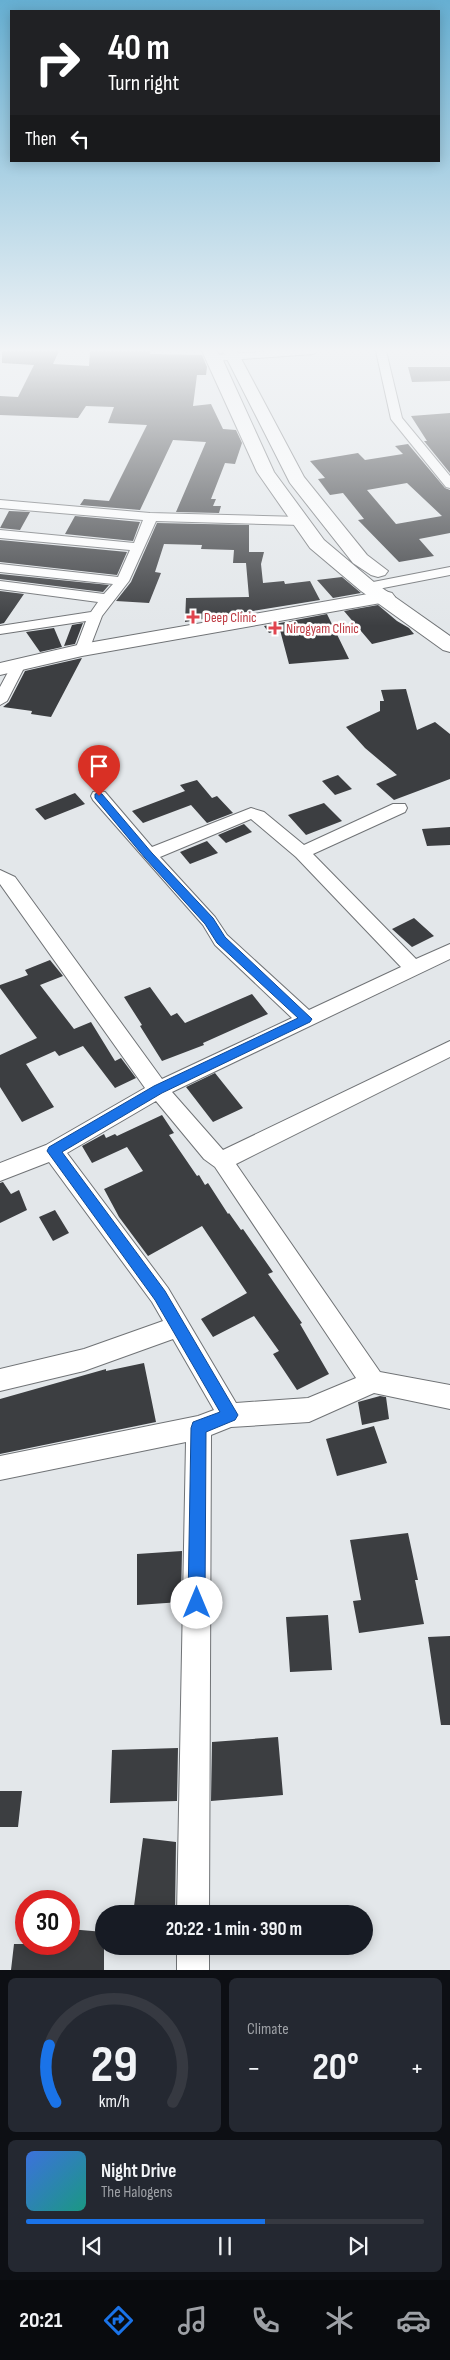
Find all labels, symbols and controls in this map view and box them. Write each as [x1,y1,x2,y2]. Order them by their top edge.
text: 40 m [108,27,170,70]
icon: right [25,30,90,95]
text: Turn right [108,70,179,97]
icon: left [66,125,94,153]
text: Then [25,128,56,151]
place label: Deep Clinic [204,609,257,626]
marker: Deep Clinic [186,610,200,624]
place label: Nirogyam Clinic [286,620,359,637]
marker: Nirogyam Clinic [268,621,282,635]
pin [78,745,120,796]
icon: arrive [85,752,113,780]
position arrow [170,1576,222,1628]
speed limit sign: 30 [15,1890,80,1955]
text: 20:22 · 1 min · 390 m [166,1918,302,1941]
text: Climate [247,2020,289,2039]
text: 29 [91,2034,138,2097]
text: 20° [312,2045,359,2090]
text: − [247,2052,261,2085]
text: + [410,2052,424,2085]
text: km/h [99,2091,130,2112]
text: Night Drive [101,2160,176,2183]
text: The Halogens [101,2183,172,2202]
icon: previous [78,2232,106,2260]
icon: pause [211,2232,239,2260]
icon: next [344,2232,372,2260]
icon: directions [101,2303,136,2338]
icon: music [175,2303,210,2338]
icon: phone [248,2303,283,2338]
icon: climate [322,2303,357,2338]
icon: car [396,2303,431,2338]
text: 20:21 [19,2307,62,2334]

